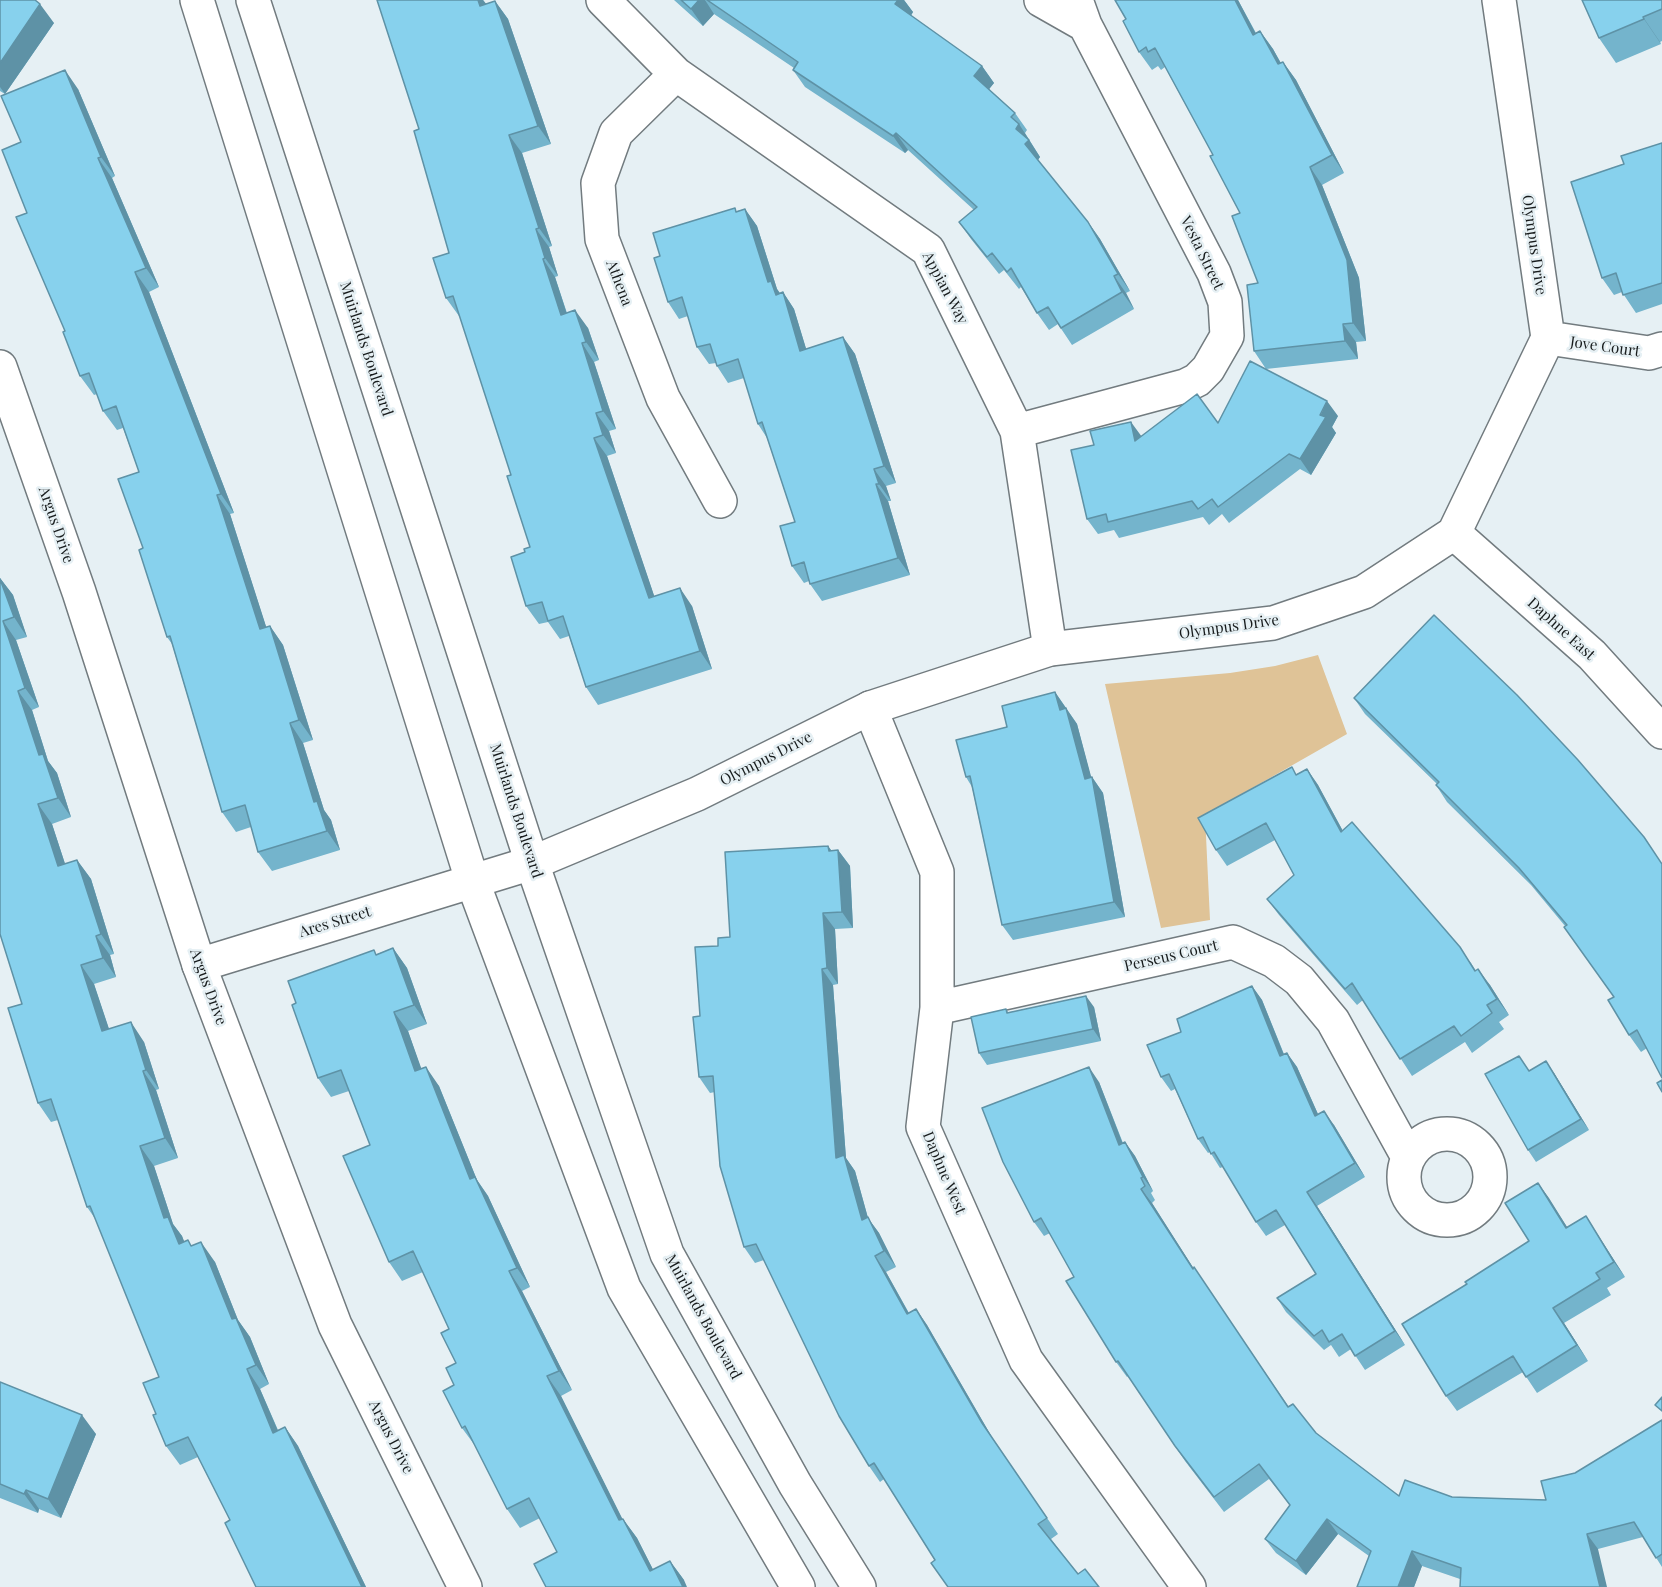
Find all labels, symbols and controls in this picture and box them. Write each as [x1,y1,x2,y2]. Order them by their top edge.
street label: Olympus Drive [1518,194,1550,296]
street label: Vesta Street [1176,213,1228,293]
street label: Appian Way [918,249,972,327]
street label: Athena [602,258,636,308]
street label: Muirlands Boulevard [336,280,396,418]
street label: Jove Court [1569,333,1641,361]
street label: Argus Drive [34,484,78,566]
street label: Daphne East [1524,594,1598,664]
street label: Olympus Drive [1178,611,1280,643]
street label: Olympus Drive [717,728,815,790]
street label: Muirlands Boulevard [486,742,546,880]
street label: Ares Street [297,903,373,941]
street label: Perseus Court [1122,936,1220,976]
street label: Argus Drive [186,946,230,1028]
street label: Daphne West [918,1129,970,1217]
street label: Muirlands Boulevard [661,1251,745,1383]
street label: Argus Drive [365,1397,417,1477]

